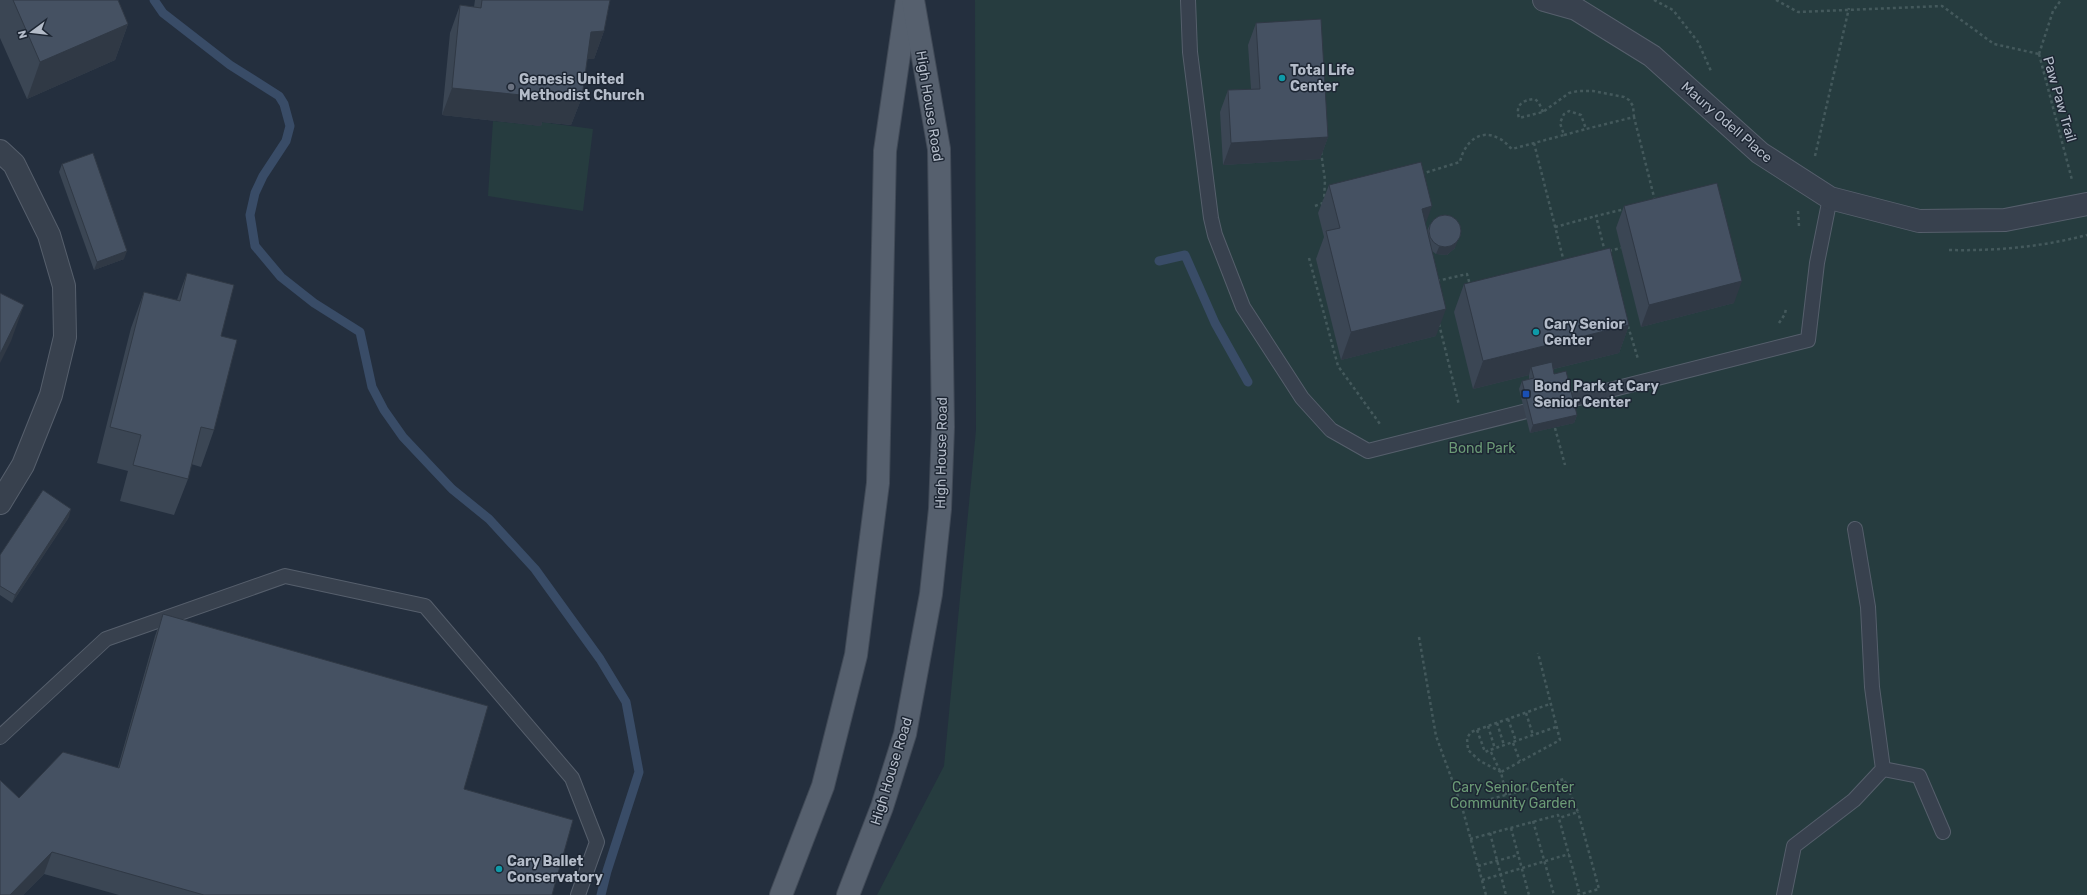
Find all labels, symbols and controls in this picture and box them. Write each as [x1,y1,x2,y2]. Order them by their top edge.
north arrow [12,12,52,52]
text: N [15,29,30,40]
street label: High House Road [912,50,947,163]
street label: Paw Paw Trail [2039,54,2080,144]
place label: Total Life Center [1290,62,1355,95]
place label: Genesis United Methodist Church [519,71,645,104]
marker: Total Life Center [1277,73,1287,83]
street label: Maury Odell Place [1678,78,1776,167]
marker: Genesis United Methodist Church [506,82,516,92]
place label: Cary Senior Center [1544,316,1626,349]
marker: Cary Senior Center [1531,327,1541,337]
place label: Bond Park at Cary Senior Center [1534,378,1659,411]
marker: Bond Park at Cary Senior Center [1521,389,1531,399]
street label: High House Road [932,397,951,509]
park label: Bond Park [1449,440,1516,457]
street label: High House Road [867,715,916,827]
park label: Cary Senior Center Community Garden [1450,779,1576,812]
place label: Cary Ballet Conservatory [507,853,603,886]
marker: Cary Ballet Conservatory [494,864,504,874]

